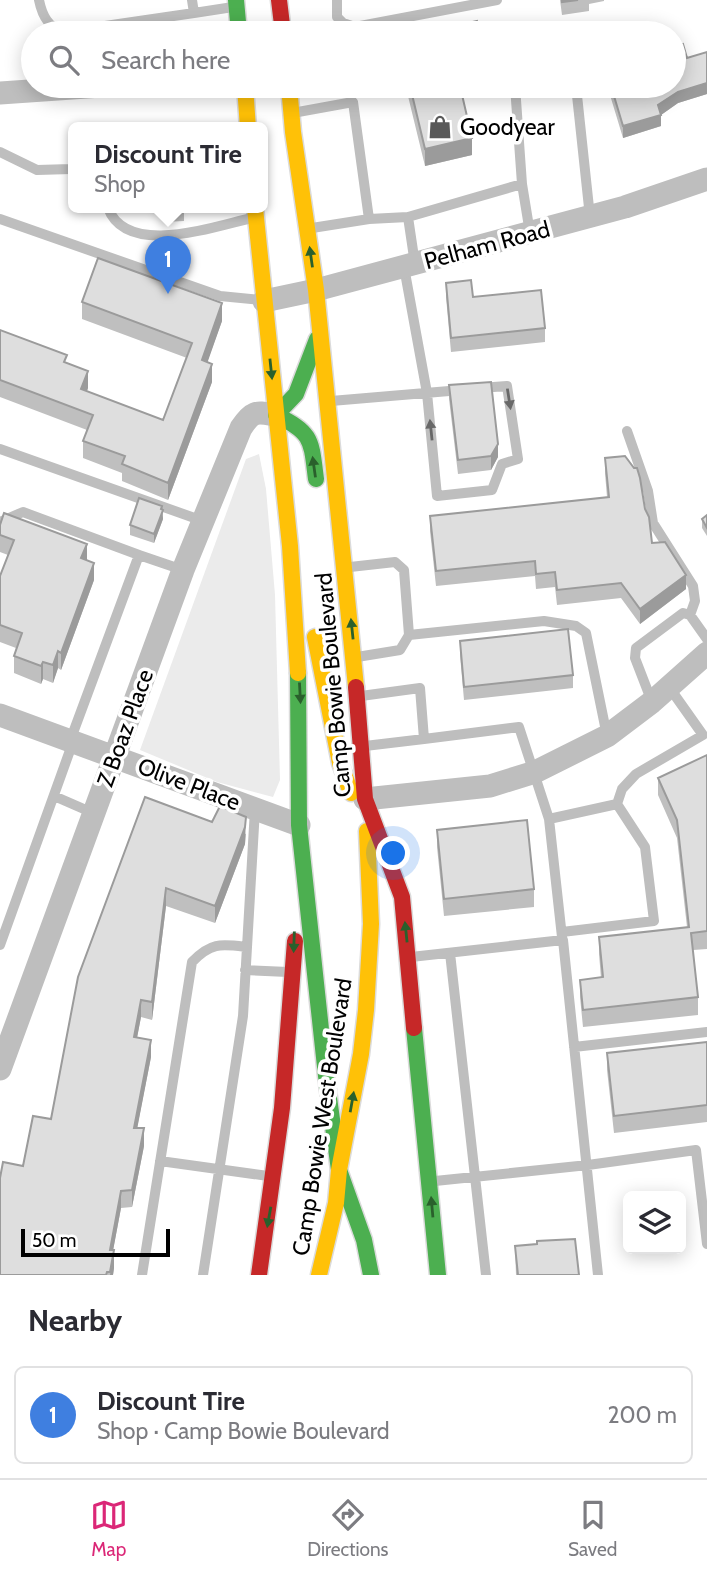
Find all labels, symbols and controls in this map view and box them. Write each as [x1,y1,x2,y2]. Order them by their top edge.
search box [21,21,686,98]
icon: search [45,41,83,79]
text: Search here [101,44,230,76]
shop icon: Goodyear [426,113,454,141]
place label: Goodyear [460,113,556,141]
popup [68,122,268,213]
text: Discount Tire [94,138,242,170]
text: Shop [94,170,145,198]
street label: Pelham Road [421,215,553,275]
pin: 1 [145,236,191,294]
one-way arrow [306,246,317,268]
one-way arrow [266,358,277,380]
one-way arrow [503,388,514,410]
one-way arrow [425,418,436,440]
one-way arrow [308,455,319,477]
street label: Camp Bowie Boulevard [309,571,357,799]
one-way arrow [346,618,357,640]
street label: Z Boaz Place [91,665,159,790]
one-way arrow [294,682,305,704]
street label: Olive Place [134,752,244,816]
your location [376,836,410,870]
one-way arrow [400,921,411,943]
one-way arrow [289,932,300,954]
street label: Camp Bowie West Boulevard [286,976,358,1258]
one-way arrow [346,1091,357,1113]
map controls [623,1191,686,1254]
button: layers [623,1191,686,1254]
one-way arrow [426,1196,437,1218]
one-way arrow [263,1206,274,1228]
scale bar [21,1226,170,1258]
text: 50 m [32,1229,76,1252]
text: Nearby [28,1302,122,1339]
text: Discount Tire [97,1385,245,1417]
text: 1 [49,1401,57,1429]
text: 200 m [607,1401,677,1429]
text: Shop · Camp Bowie Boulevard [97,1417,390,1445]
tab: Map [90,1496,128,1561]
tab: Directions [307,1496,388,1561]
tab: Saved [568,1496,617,1561]

